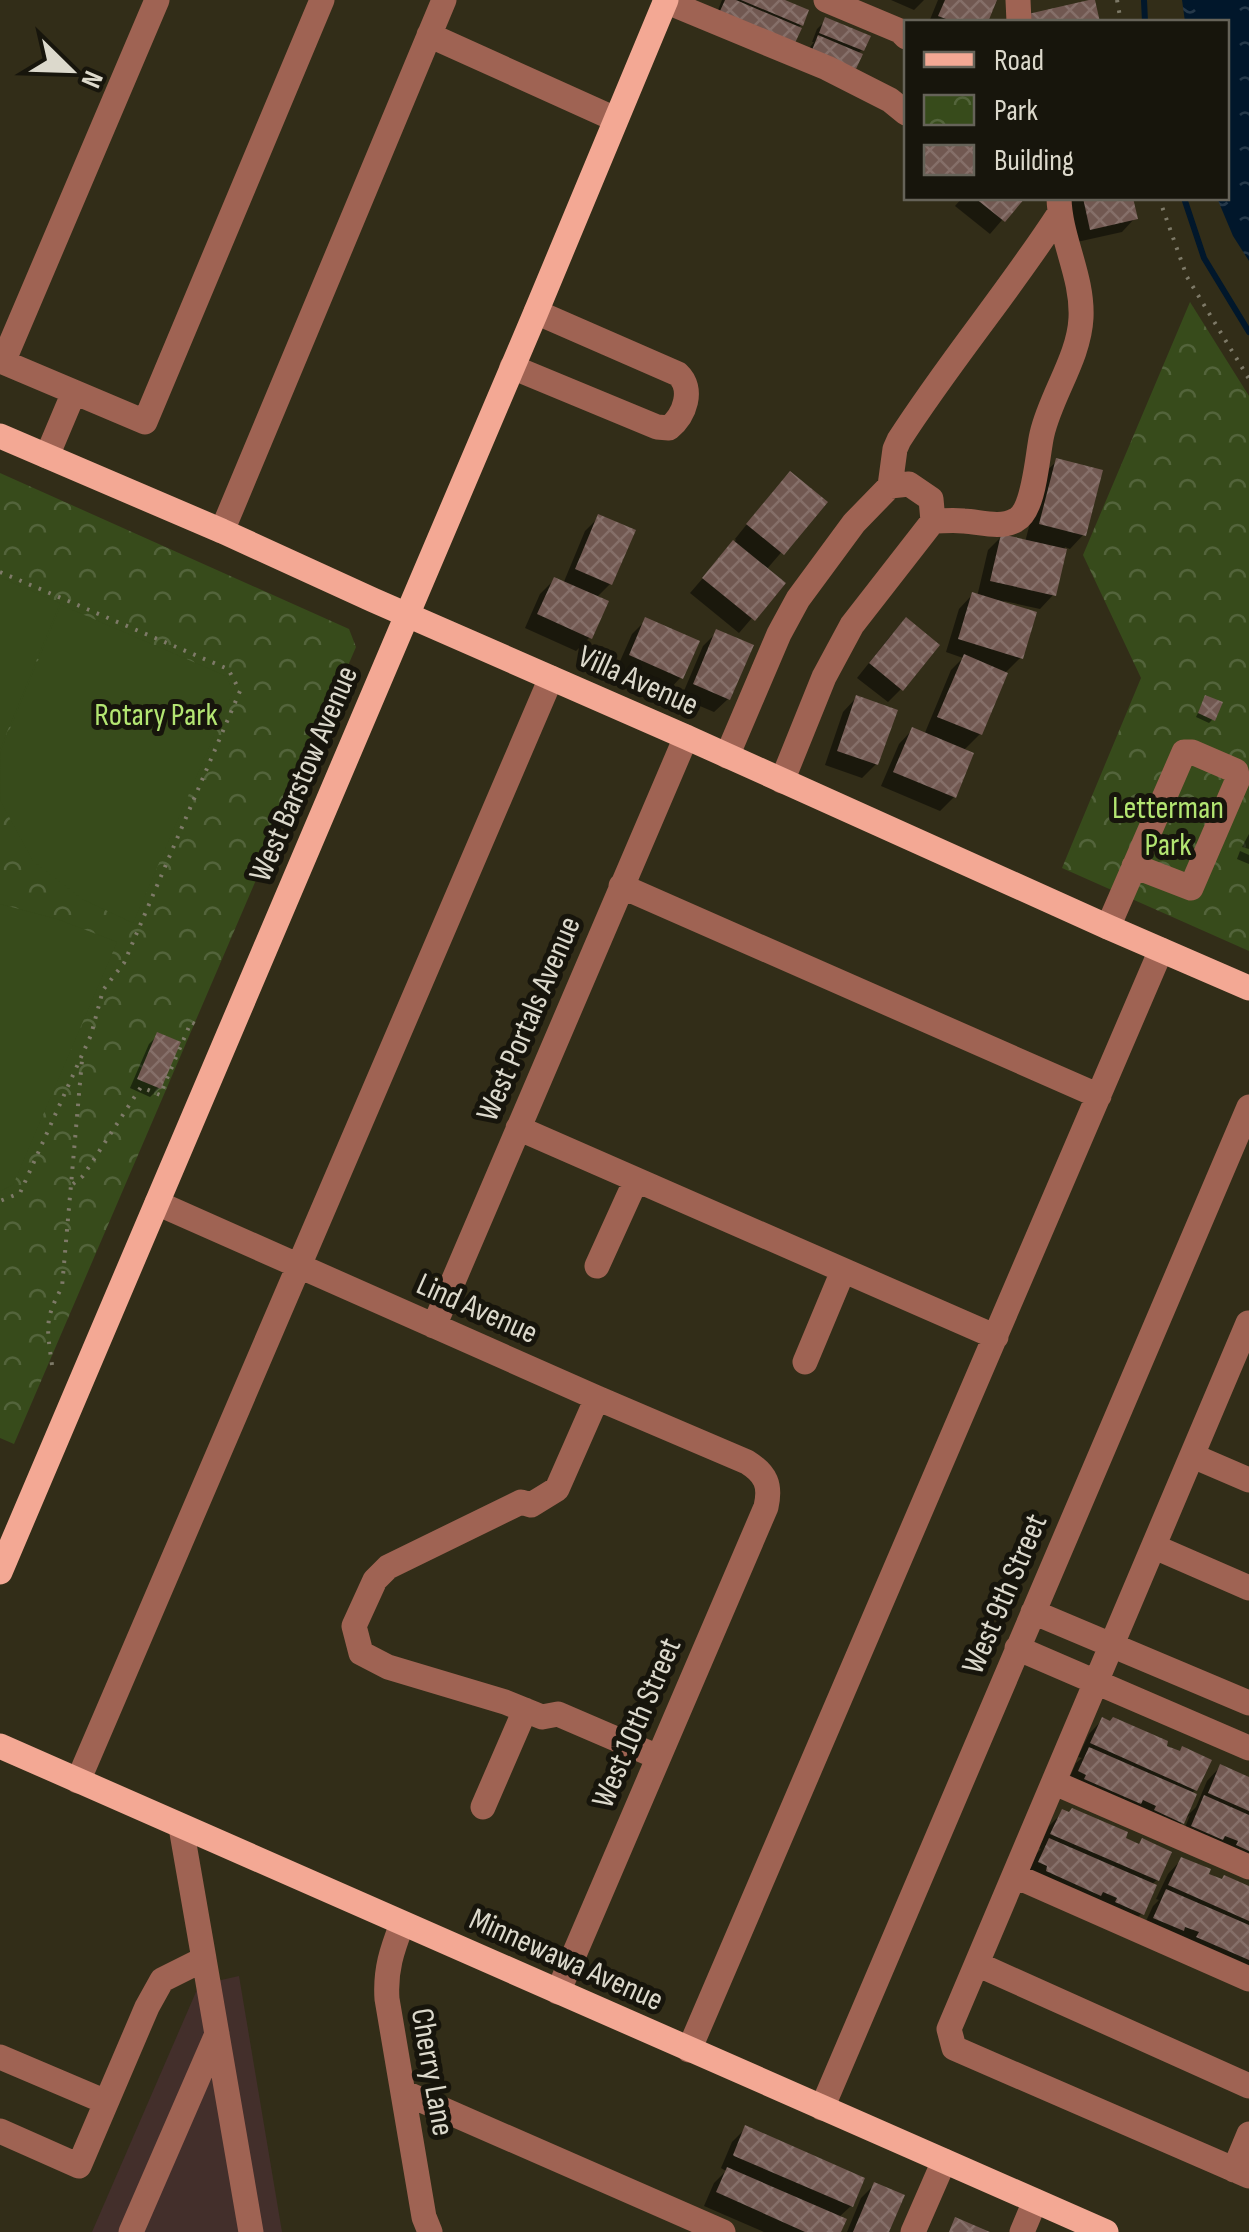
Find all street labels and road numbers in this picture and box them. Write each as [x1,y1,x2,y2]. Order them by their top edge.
street label: Villa Avenue [572,637,704,725]
street label: West Barstow Avenue [241,660,367,888]
street label: West Portals Avenue [468,911,590,1127]
street label: Lind Avenue [411,1265,543,1353]
street label: West 9th Street [954,1508,1056,1680]
street label: West 10th Street [584,1632,690,1814]
street label: Minnewawa Avenue [463,1900,669,2020]
street label: Cherry Lane [402,2005,462,2139]

